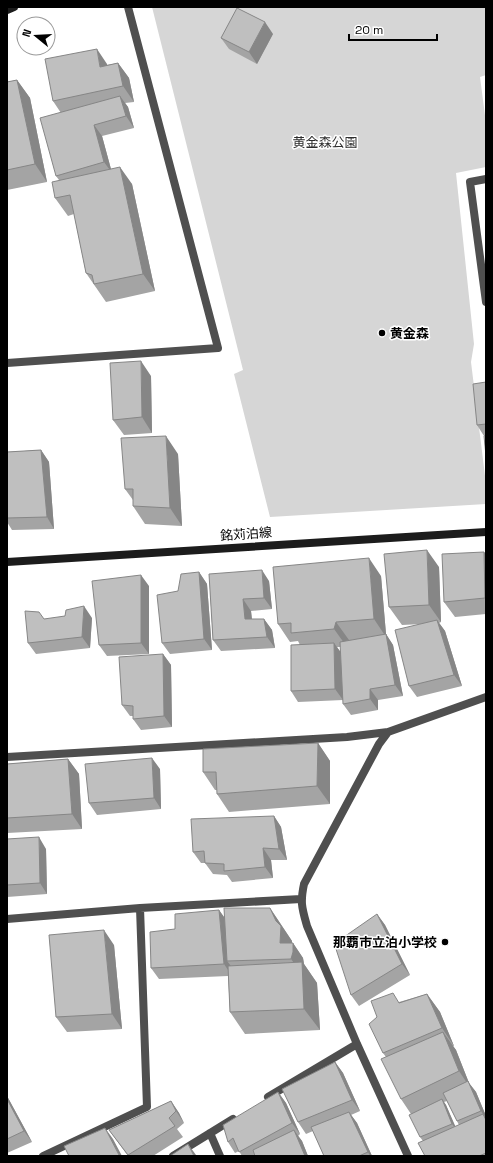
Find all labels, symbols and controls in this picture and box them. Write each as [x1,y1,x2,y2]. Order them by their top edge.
north arrow [16,16,56,56]
scale bar [349,16,437,42]
text: 20 m [355,22,383,38]
text: N [19,27,34,39]
park label: 黄金森公園 [292,134,358,151]
place label: 黄金森 [390,325,429,342]
marker: 黄金森 [377,328,387,338]
street label: 銘苅泊線 [219,524,273,544]
place label: 那覇市立泊小学校 [333,934,437,951]
marker: 那覇市立泊小学校 [440,937,450,947]

